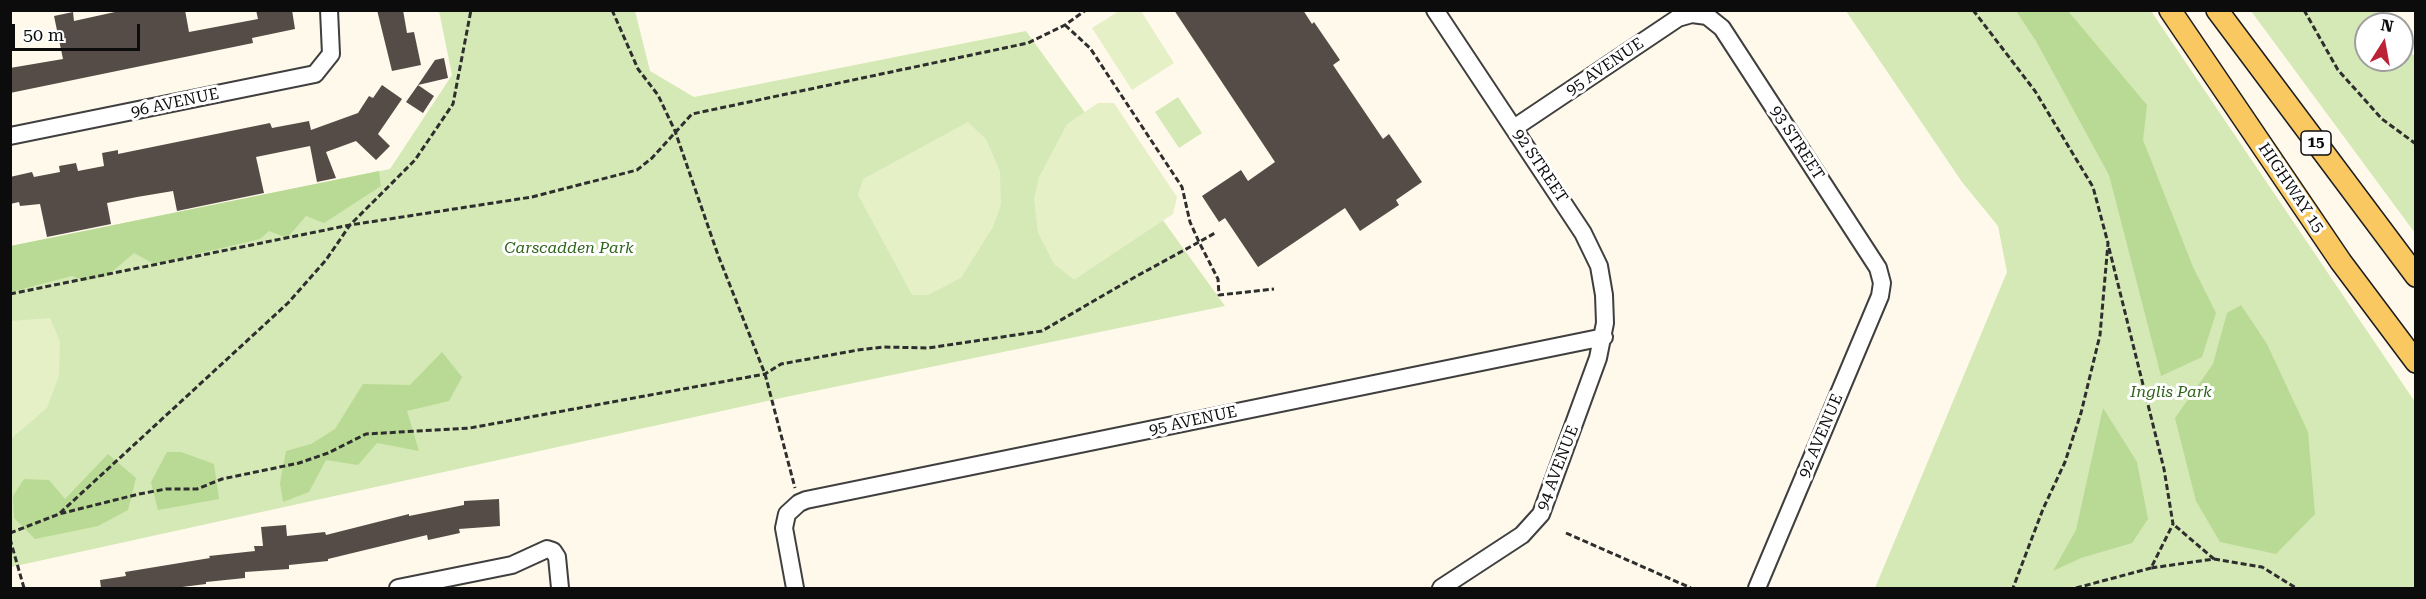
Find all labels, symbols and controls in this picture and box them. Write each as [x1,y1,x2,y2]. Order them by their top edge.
scale bar [15,12,142,50]
north arrow [2354,12,2414,72]
text: N [2379,15,2395,36]
text: 50 m [23,24,64,45]
street label: 95 AVENUE [1562,34,1648,100]
street label: 96 AVENUE [129,84,221,122]
street label: 93 STREET [1766,102,1828,184]
street label: 92 STREET [1508,126,1572,206]
road number: 15 [2301,131,2331,155]
street label: HIGHWAY 15 [2254,140,2328,236]
park label: Carscadden Park [504,238,634,258]
park label: Inglis Park [2130,382,2212,402]
street label: 92 AVENUE [1795,391,1847,481]
street label: 95 AVENUE [1147,402,1239,440]
street label: 94 AVENUE [1533,423,1583,513]

